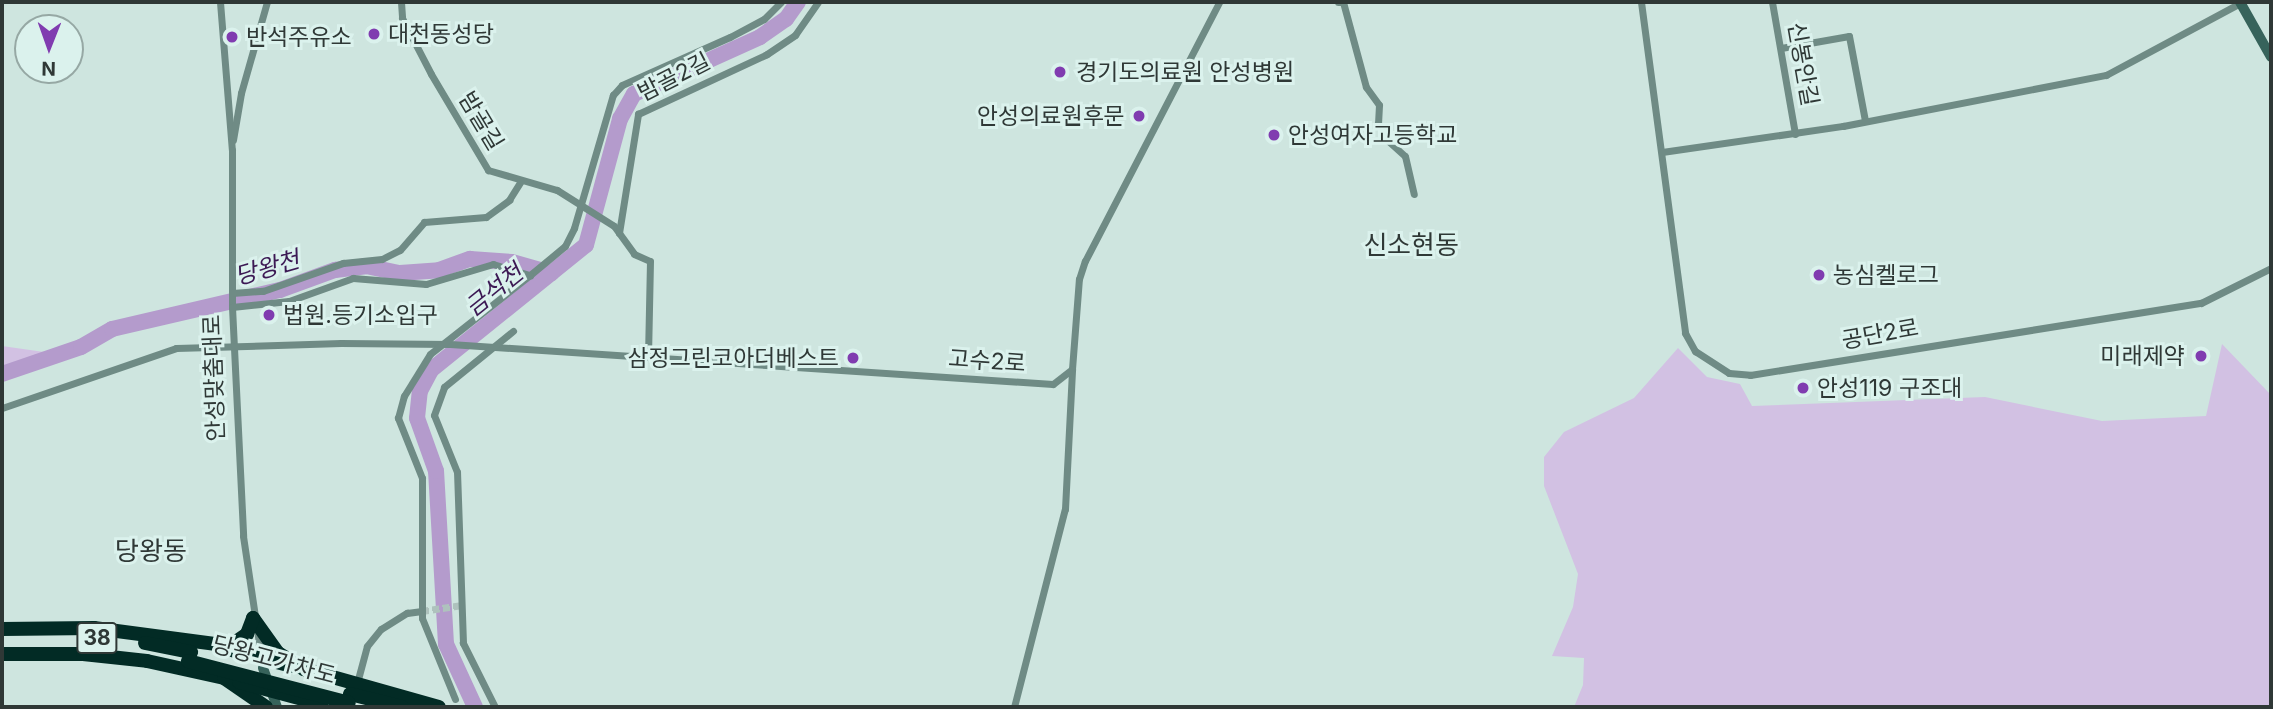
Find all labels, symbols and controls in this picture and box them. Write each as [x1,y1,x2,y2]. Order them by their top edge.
north arrow [14,14,84,84]
place label: 대천동성당 [388,20,494,48]
street label: 신봉안길 [1782,20,1824,108]
place label: 반석주유소 [246,23,352,51]
marker: 대천동성당 [366,26,382,42]
marker: 반석주유소 [224,29,240,45]
street label: 밤골2길 [633,47,715,107]
text: N [41,57,56,80]
place label: 경기도의료원 안성병원 [1076,58,1294,86]
marker: 경기도의료원 안성병원 [1050,62,1070,82]
street label: 밤골길 [453,87,509,155]
place label: 안성의료원후문 [977,102,1125,130]
marker: 안성의료원후문 [1131,108,1147,124]
place label: 안성여자고등학교 [1288,121,1457,149]
marker: 안성여자고등학교 [1266,127,1282,143]
district label: 신소현동 [1363,229,1459,261]
water label: 당왕천 [231,245,303,291]
water label: 금석천 [459,258,529,322]
place label: 농심켈로그 [1833,261,1939,289]
marker: 농심켈로그 [1811,267,1827,283]
place label: 법원.등기소입구 [283,301,438,329]
marker: 법원.등기소입구 [261,307,277,323]
street label: 안성맞춤대로 [198,314,230,442]
street label: 공단2로 [1839,314,1921,354]
place label: 미래제약 [2100,342,2185,370]
place label: 삼정그린코아더베스트 [627,344,839,372]
street label: 고수2로 [947,345,1027,377]
marker: 미래제약 [2191,346,2211,366]
marker: 삼정그린코아더베스트 [845,350,861,366]
place label: 안성119 구조대 [1817,374,1962,402]
marker: 안성119 구조대 [1795,380,1811,396]
district label: 당왕동 [115,535,187,567]
road number: 38 [76,620,118,656]
street label: 당왕고가차도 [209,630,339,690]

